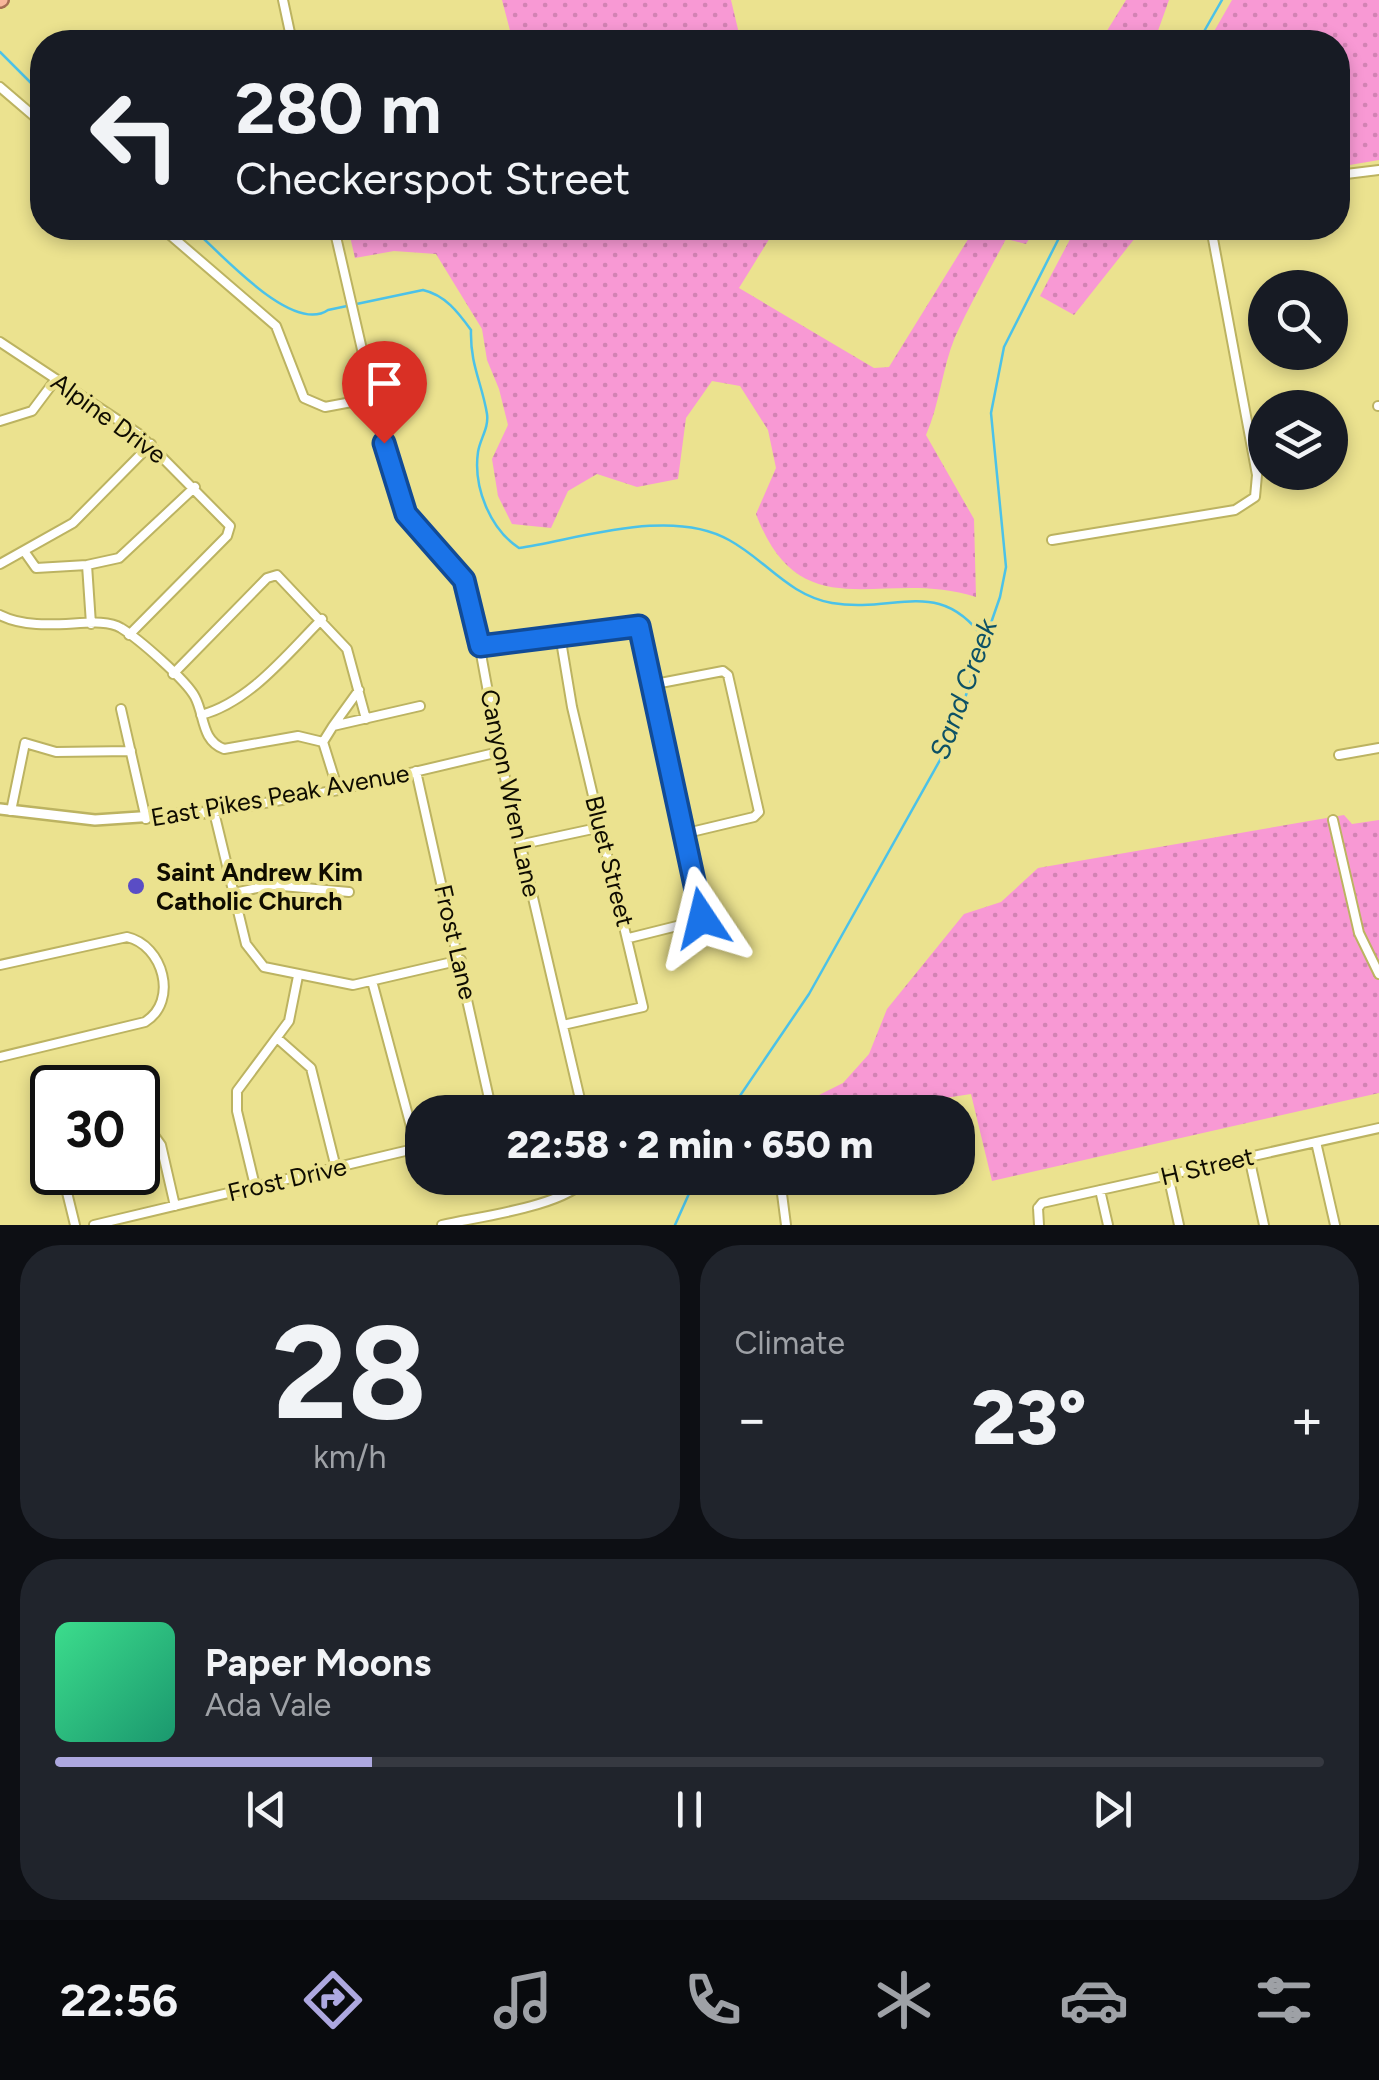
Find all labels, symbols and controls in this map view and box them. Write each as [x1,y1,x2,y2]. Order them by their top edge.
text: 280 m [235,66,441,151]
icon: left [70,70,200,200]
text: Checkerspot Street [235,151,630,205]
map controls [1248,270,1348,490]
button: search [1248,270,1348,370]
pin [342,341,427,444]
icon: arrive [357,356,412,411]
street label: Alpine Drive [46,366,172,470]
button: layers [1248,390,1348,490]
water label: Sand Creek [922,613,1005,764]
street label: Canyon Wren Lane [474,686,548,900]
street label: East Pikes Peak Avenue [148,757,412,833]
street label: Bluet Street [579,792,641,930]
place label: Saint Andrew Kim Catholic Church [156,857,363,916]
position arrow [650,866,754,970]
marker: Saint Andrew Kim Catholic Church [125,875,147,897]
street label: Frost Lane [428,882,484,1002]
speed limit sign: 30 [30,1065,160,1195]
text: 22:58 · 2 min · 650 m [507,1122,873,1168]
street label: H Street [1157,1141,1257,1191]
street label: Frost Drive [225,1151,349,1207]
text: 28 [272,1295,427,1451]
text: Climate [735,1324,845,1362]
text: 23° [972,1373,1087,1463]
text: − [735,1386,769,1452]
text: + [1290,1386,1324,1452]
text: km/h [313,1438,386,1476]
text: Paper Moons [205,1640,431,1686]
text: Ada Vale [205,1686,331,1724]
icon: previous [239,1782,294,1837]
icon: pause [662,1782,717,1837]
icon: next [1085,1782,1140,1837]
icon: directions [298,1965,368,2035]
icon: music [488,1965,558,2035]
icon: phone [678,1965,748,2035]
icon: climate [869,1965,939,2035]
icon: car [1059,1965,1129,2035]
icon: filters [1249,1965,1319,2035]
text: 22:56 [60,1973,178,2027]

